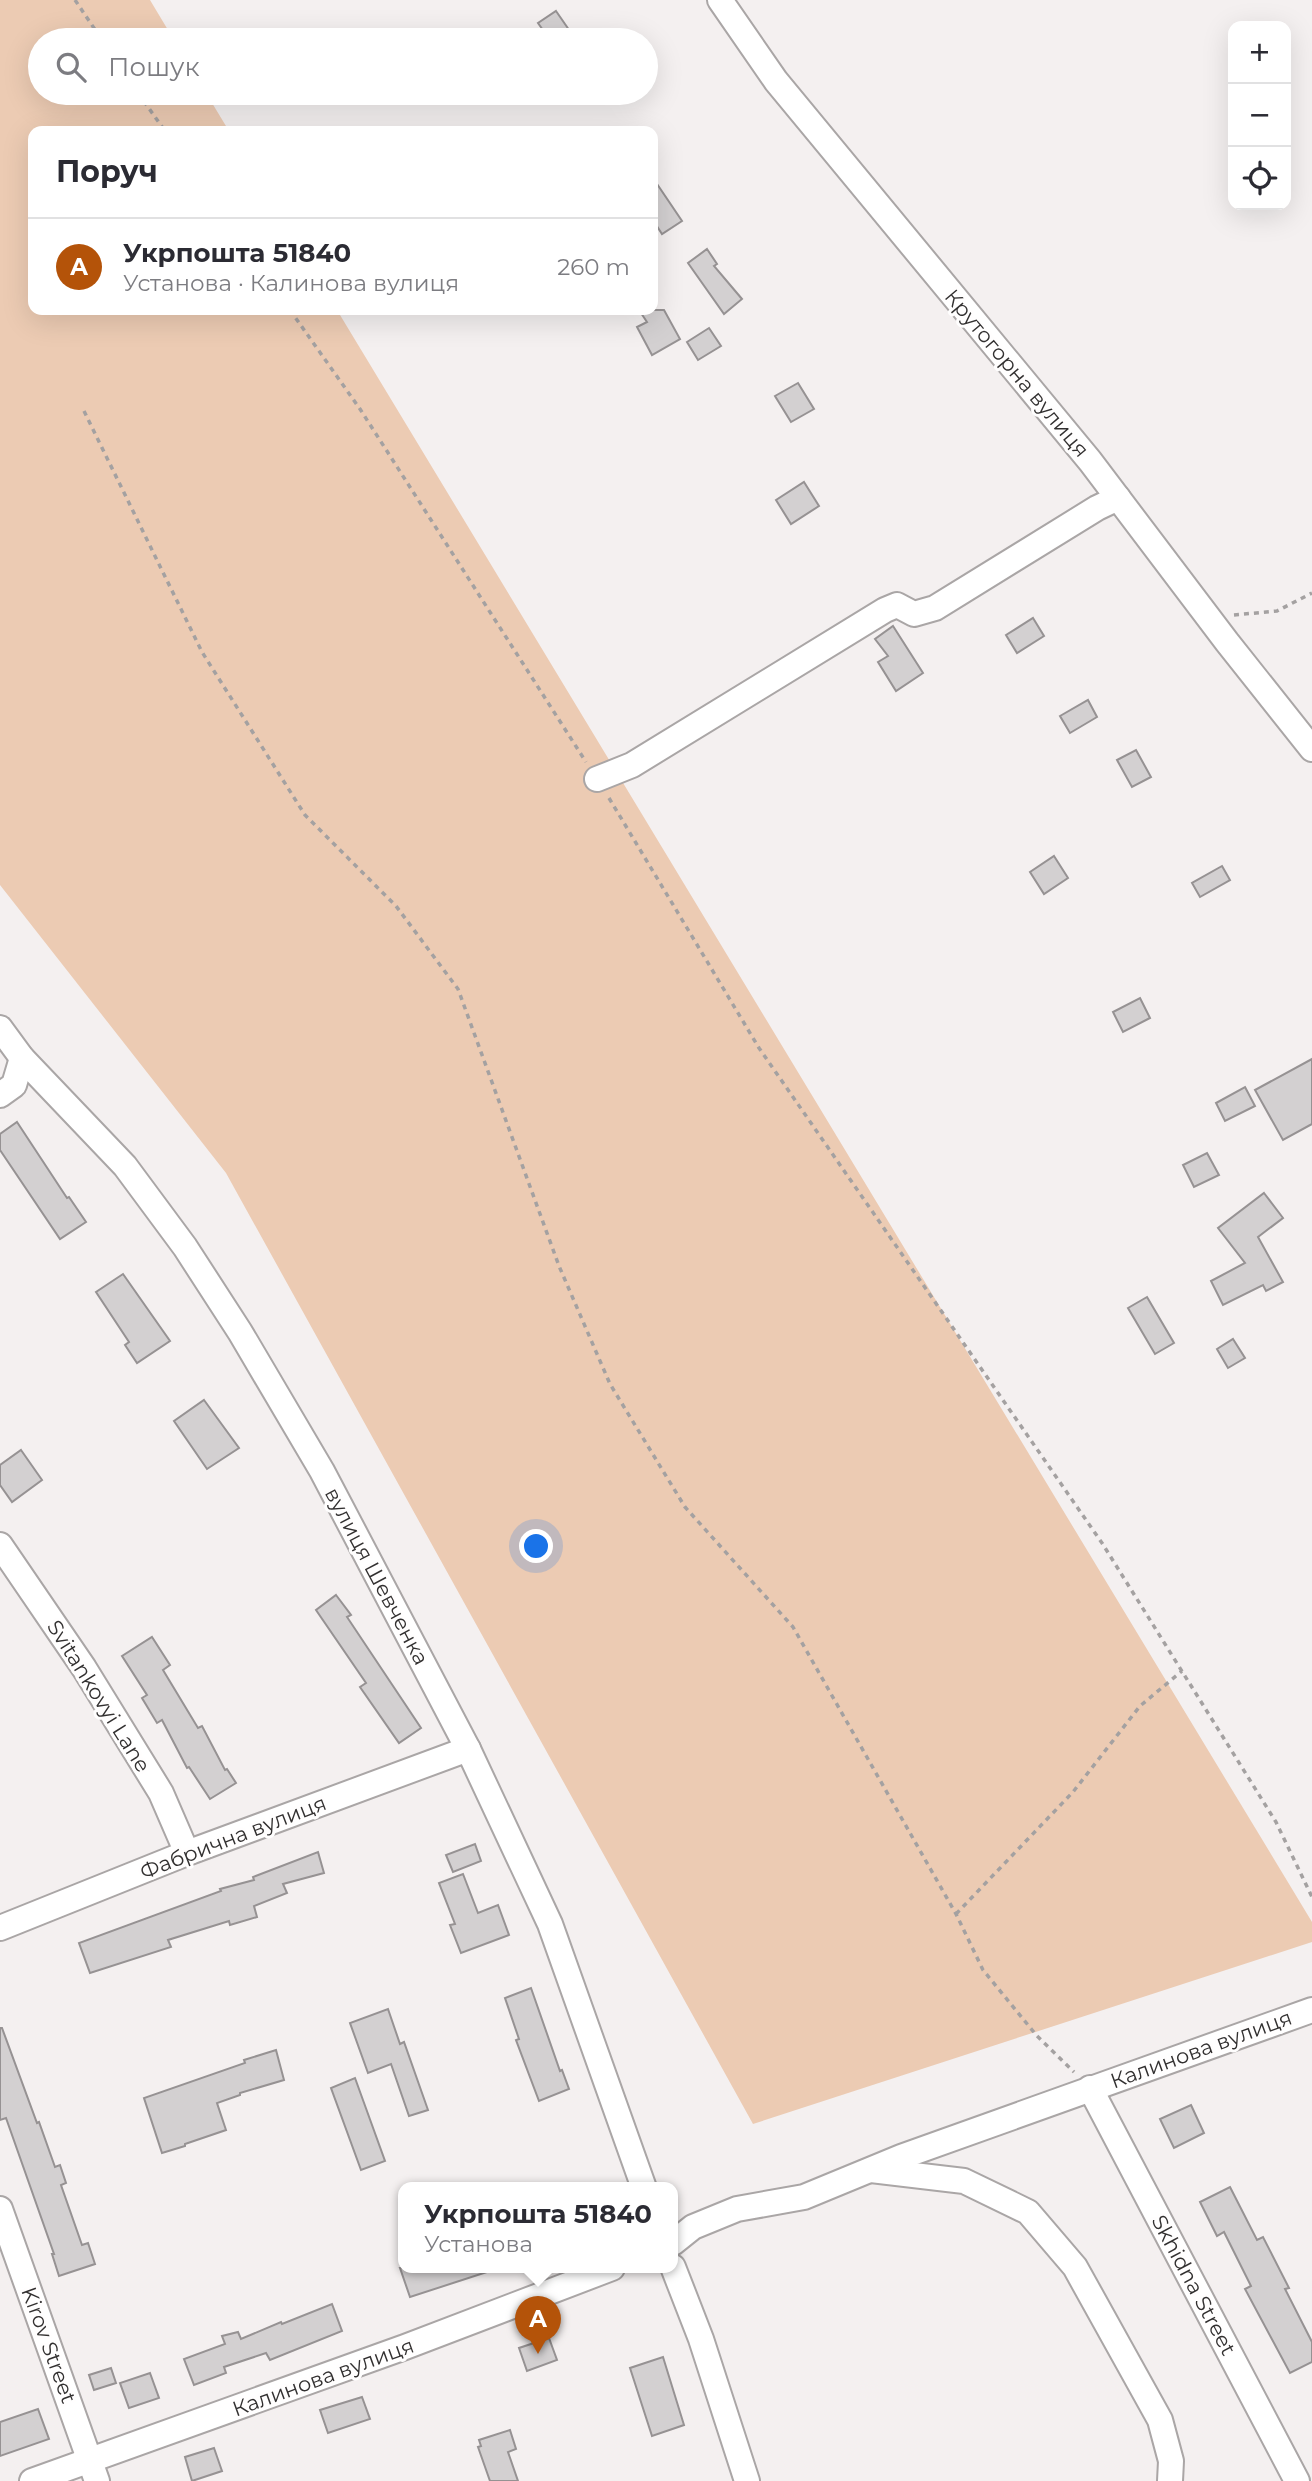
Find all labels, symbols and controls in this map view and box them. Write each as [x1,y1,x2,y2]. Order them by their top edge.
map controls [1228,21,1291,210]
button: + [1228,21,1291,84]
search box [28,28,658,105]
icon: search [52,48,90,86]
text: Пошук [108,51,200,83]
button: − [1228,84,1291,147]
button: locate [1228,147,1291,210]
text: Поруч [56,153,158,190]
text: Укрпошта 51840 [123,237,351,269]
text: A [70,253,88,281]
text: 260 m [557,253,630,281]
text: Установа · Калинова вулиця [123,269,459,297]
street label: Крутогорна вулиця [940,284,1094,462]
street label: вулиця Шевченка [320,1483,434,1669]
your location [519,1529,553,1563]
street label: Svitankovyi Lane [42,1615,156,1777]
street label: Фабрична вулиця [136,1790,330,1884]
street label: Калинова вулиця [1107,2005,1295,2093]
popup [398,2182,678,2273]
text: Укрпошта 51840 [424,2198,652,2230]
street label: Skhidna Street [1147,2211,1241,2359]
text: Установа [424,2230,533,2258]
street label: Kirov Street [16,2283,82,2407]
pin: A [515,2296,561,2354]
street label: Калинова вулиця [229,2333,417,2421]

